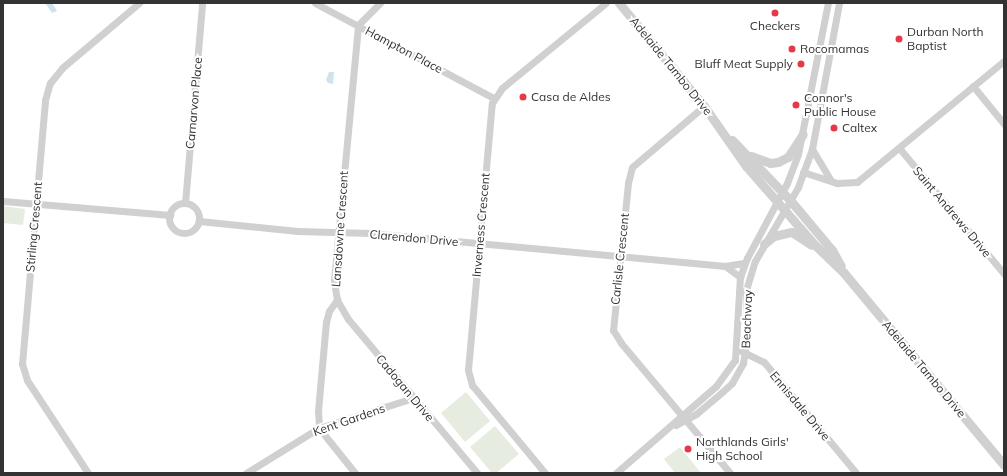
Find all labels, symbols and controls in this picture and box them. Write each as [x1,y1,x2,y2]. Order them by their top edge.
marker: Checkers [770,8,780,18]
street label: Adelaide Tambo Drive [627,14,715,118]
place label: Checkers [750,19,800,33]
street label: Hampton Place [363,24,445,76]
place label: Durban North Baptist [907,25,984,53]
marker: Durban North Baptist [894,34,904,44]
place label: Rocomamas [800,42,869,56]
marker: Rocomamas [787,44,797,54]
street label: Carnarvon Place [183,57,205,149]
place label: Bluff Meat Supply [695,57,793,71]
marker: Bluff Meat Supply [796,59,806,69]
place label: Casa de Aldes [531,90,611,104]
place label: Connor's Public House [804,91,876,119]
marker: Casa de Aldes [518,92,528,102]
marker: Connor's Public House [791,100,801,110]
place label: Caltex [842,121,877,135]
marker: Caltex [829,123,839,133]
street label: Saint Andrews Drive [910,164,994,260]
street label: Lansdowne Crescent [329,170,351,288]
street label: Inverness Crescent [469,172,493,278]
street label: Stirling Crescent [23,181,45,273]
street label: Carlisle Crescent [608,212,632,306]
street label: Clarendon Drive [369,227,459,249]
street label: Beachway [739,289,755,349]
street label: Adelaide Tambo Drive [879,317,969,421]
street label: Cadogan Drive [373,352,437,424]
street label: Ennisdale Drive [767,368,833,444]
street label: Kent Gardens [311,401,387,439]
place label: Northlands Girls' High School [696,435,789,463]
marker: Northlands Girls' High School [683,444,693,454]

